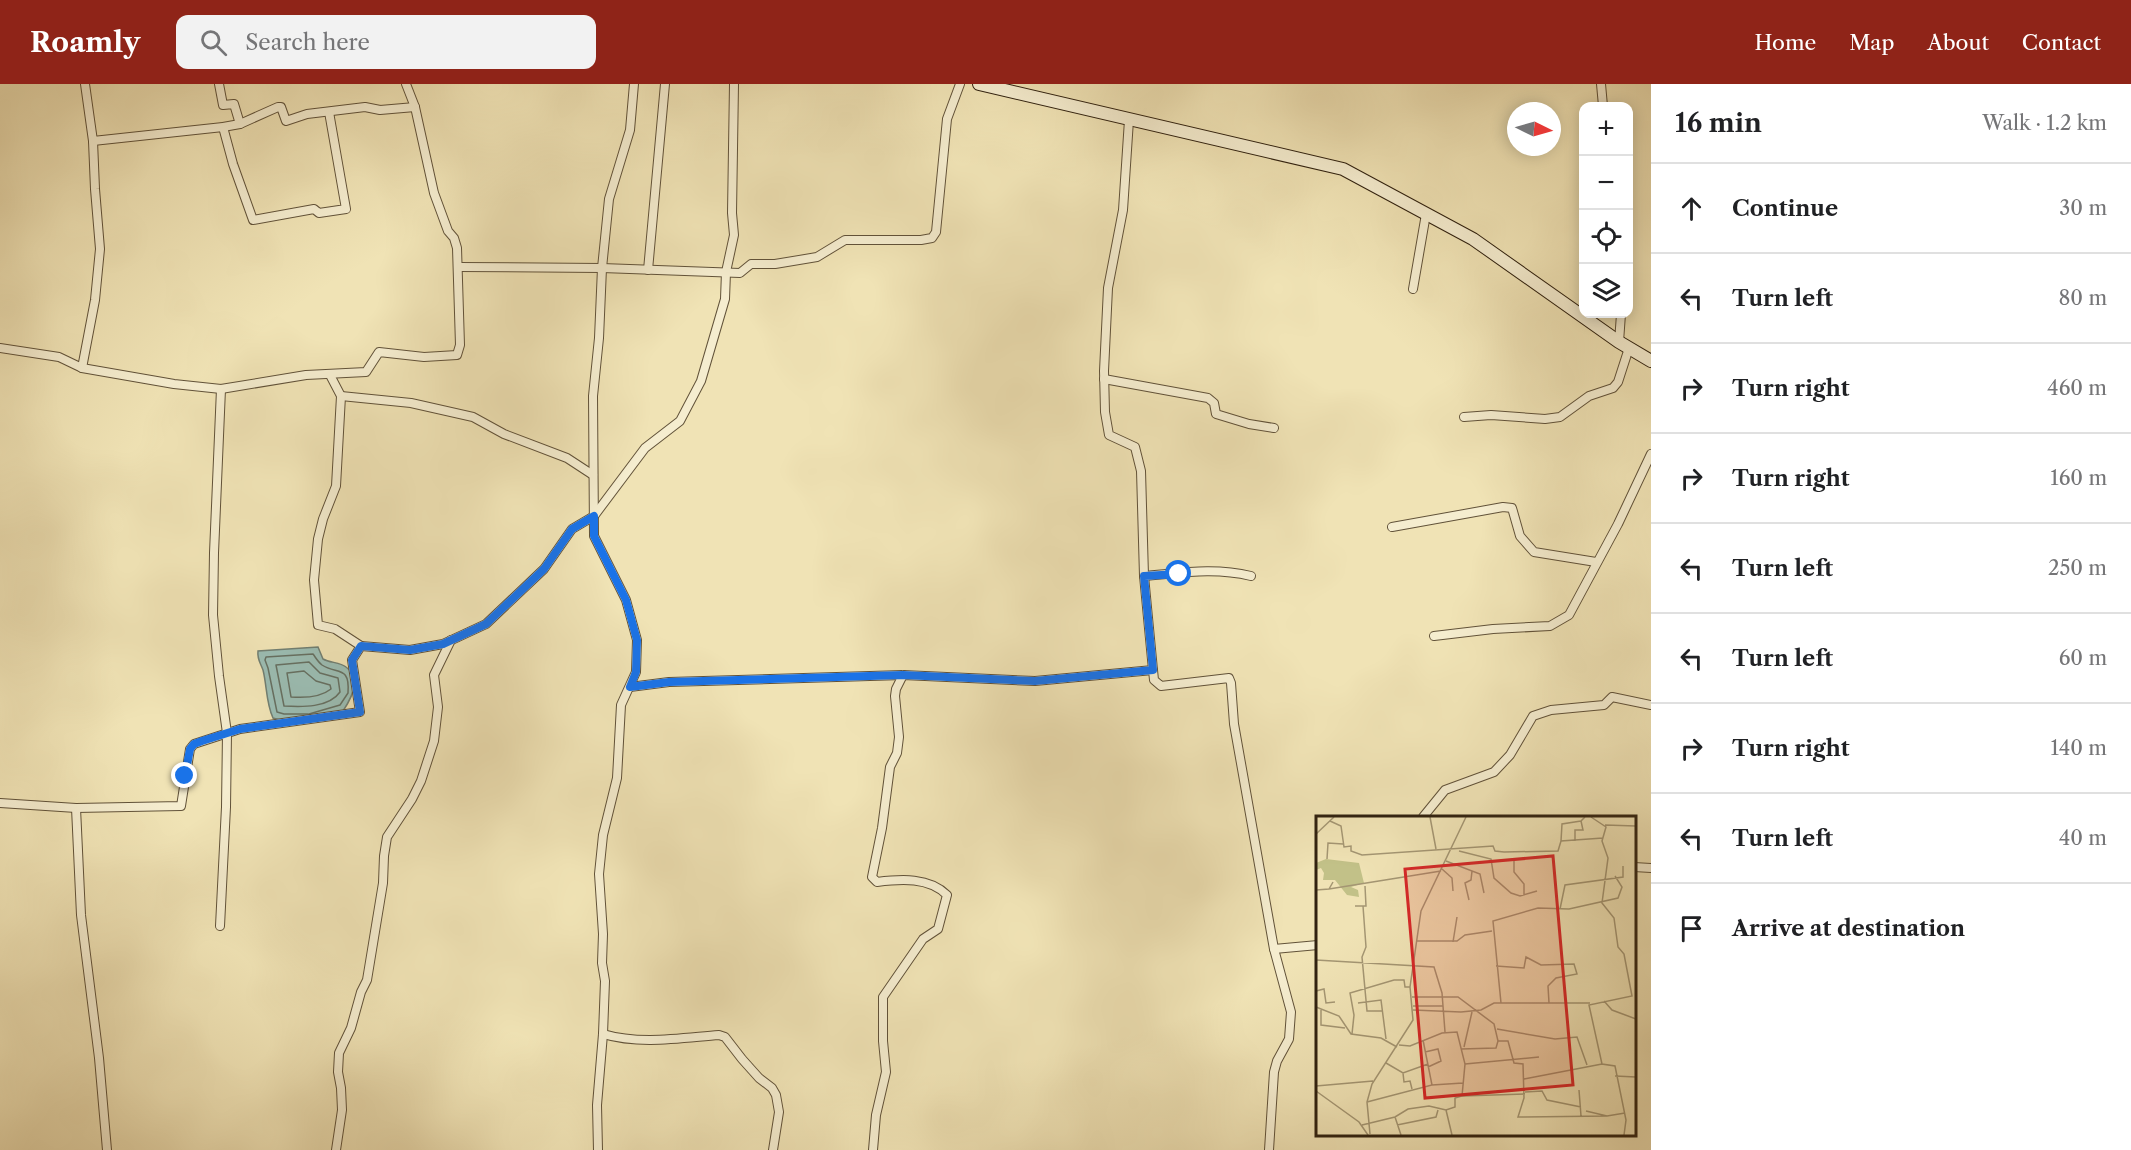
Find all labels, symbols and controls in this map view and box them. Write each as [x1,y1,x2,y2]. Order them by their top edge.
search box [176,15,596,69]
text: Roamly [30,25,140,59]
icon: search [197,26,230,59]
text: Search here [245,29,370,56]
text: Home [1755,30,1816,55]
text: Map [1849,30,1894,55]
text: About [1927,30,1989,55]
text: Contact [2022,30,2101,55]
north arrow [1507,102,1561,156]
map controls [1579,102,1633,318]
button: + [1579,102,1633,156]
text: 16 min [1675,107,1762,139]
text: Walk · 1.2 km [1982,111,2107,135]
button: − [1579,156,1633,210]
icon: ahead [1675,192,1708,225]
text: Continue [1732,195,1838,222]
text: 30 m [2059,196,2107,220]
button: locate [1579,210,1633,264]
button: layers [1579,264,1633,318]
icon: left [1675,282,1708,315]
text: Turn left [1732,285,1833,312]
text: 80 m [2059,286,2107,310]
icon: right [1675,372,1708,405]
text: Turn right [1732,375,1850,402]
text: 460 m [2047,376,2107,400]
icon: right [1675,462,1708,495]
text: Turn right [1732,465,1850,492]
text: 160 m [2050,466,2107,490]
icon: left [1675,552,1708,585]
text: Turn left [1732,555,1833,582]
text: 250 m [2048,556,2107,580]
route start [1165,560,1191,586]
icon: left [1675,642,1708,675]
text: Turn left [1732,645,1833,672]
text: 60 m [2059,646,2107,670]
icon: right [1675,732,1708,765]
text: Turn right [1732,735,1850,762]
text: 140 m [2050,736,2107,760]
route end [171,762,197,788]
inset map [1316,816,1636,1135]
icon: left [1675,822,1708,855]
text: Turn left [1732,825,1833,852]
text: 40 m [2059,826,2107,850]
icon: arrive [1675,912,1708,945]
text: Arrive at destination [1732,915,1965,942]

